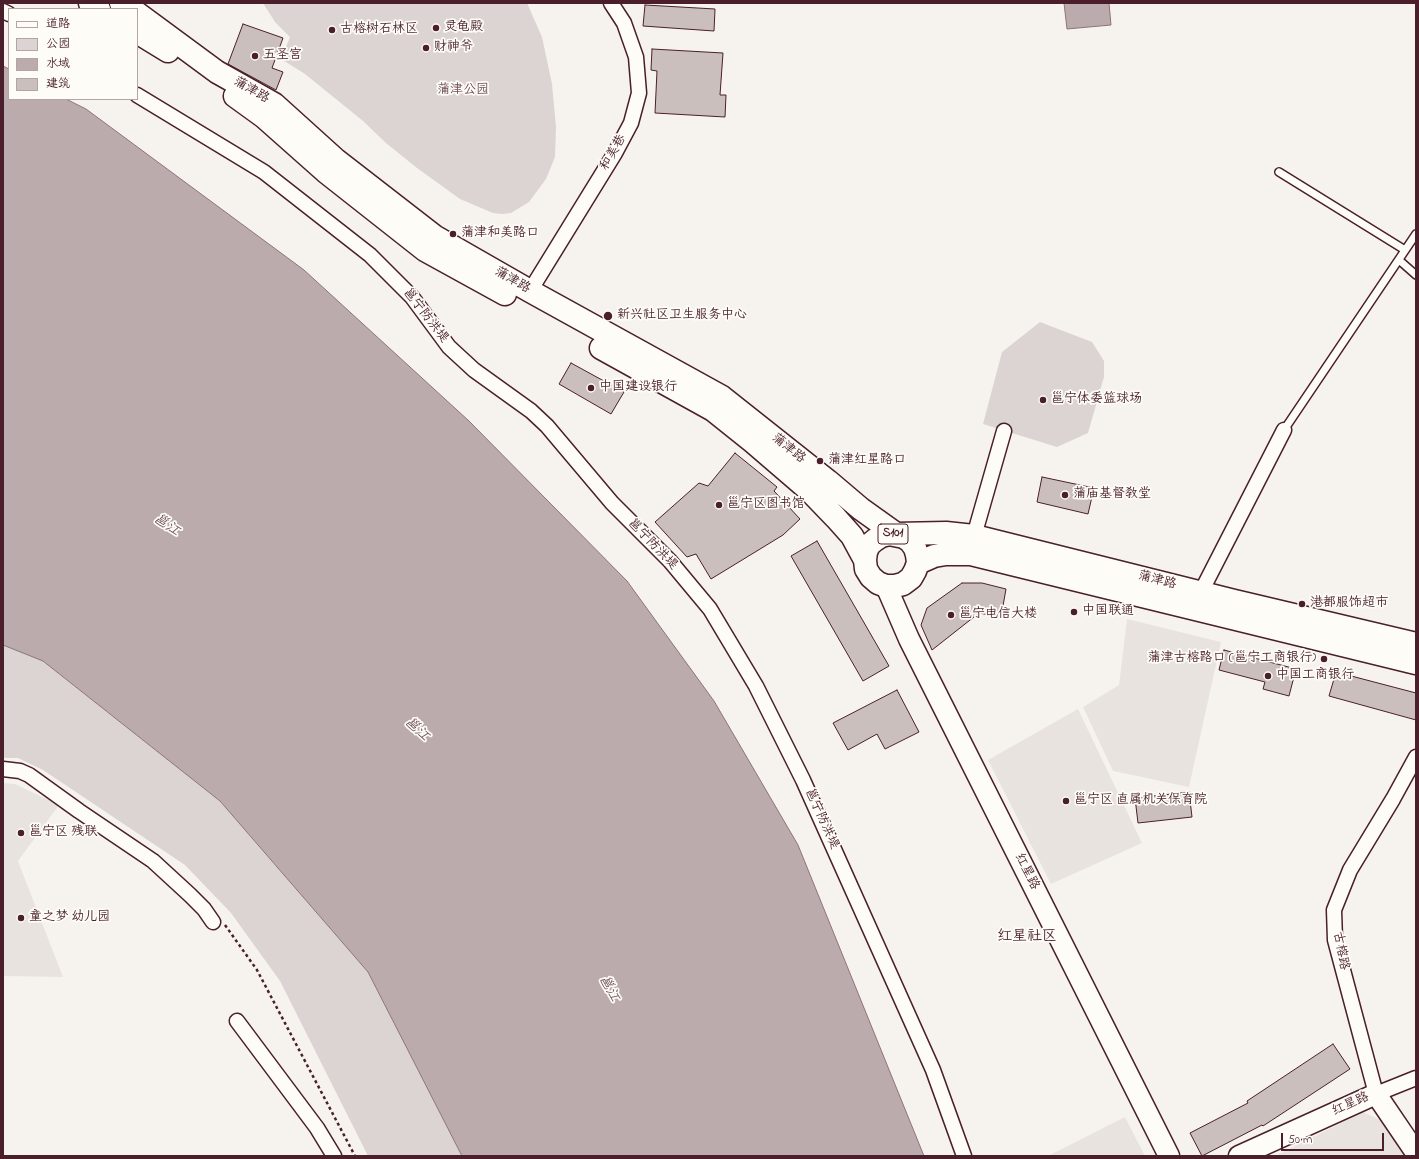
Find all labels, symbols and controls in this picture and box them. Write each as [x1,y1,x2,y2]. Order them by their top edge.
legend [8,8,138,100]
text: 道路 [46,15,70,33]
place label: 灵龟殿 [444,20,483,36]
place label: 古榕树石林区 [340,22,418,38]
marker: 灵龟殿 [431,23,441,33]
marker: 古榕树石林区 [327,25,337,35]
text: 公园 [46,35,70,53]
place label: 财神爷 [434,40,473,56]
marker: 财神爷 [421,43,431,53]
place label: 五圣宫 [263,48,302,64]
marker: 五圣宫 [250,51,260,61]
text: 水域 [46,55,70,73]
street label: 蒲津路 [230,74,272,108]
text: 建筑 [46,75,70,93]
park label: 蒲津公园 [437,83,489,99]
street label: 和美巷 [597,132,631,174]
place label: 蒲津和美路口 [461,226,539,242]
marker: 蒲津和美路口 [448,229,458,239]
street label: 蒲津路 [491,264,533,298]
street label: 邕宁防洪堤 [399,286,451,346]
place label: 新兴社区卫生服务中心 [617,308,747,324]
marker: 新兴社区卫生服务中心 [602,310,614,322]
place label: 中国建设银行 [599,380,677,396]
marker: 中国建设银行 [586,383,596,393]
place label: 邕宁体委篮球场 [1051,392,1142,408]
marker: 邕宁体委篮球场 [1038,395,1048,405]
street label: 蒲津路 [768,431,808,467]
place label: 蒲津红星路口 [828,453,906,469]
marker: 蒲津红星路口 [815,456,825,466]
place label: 蒲庙基督教堂 [1073,487,1151,503]
marker: 蒲庙基督教堂 [1060,490,1070,500]
place label: 邕宁区图书馆 [727,497,805,513]
marker: 邕宁区图书馆 [714,500,724,510]
water label: 邕江 [150,511,182,541]
street label: 邕宁防洪堤 [624,516,680,574]
road number: S101 [878,524,908,544]
street label: 蒲津路 [1136,569,1178,593]
place label: 港都服饰超市 [1310,596,1388,612]
marker: 港都服饰超市 [1297,599,1307,609]
place label: 中国联通 [1082,604,1134,620]
place label: 邕宁电信大楼 [959,607,1037,623]
marker: 中国联通 [1069,607,1079,617]
marker: 邕宁电信大楼 [946,610,956,620]
place label: 蒲津古榕路口 (邕宁工商银行) [1147,651,1316,667]
marker: 蒲津古榕路口 (邕宁工商银行) [1319,654,1329,664]
place label: 中国工商银行 [1276,668,1354,684]
marker: 中国工商银行 [1263,671,1273,681]
water label: 邕江 [400,714,432,746]
street label: 邕宁防洪堤 [801,786,841,852]
place label: 邕宁区 直属机关保育院 [1074,793,1207,809]
marker: 邕宁区 直属机关保育院 [1061,796,1071,806]
place label: 邕宁区 残联 [29,825,97,841]
marker: 邕宁区 残联 [16,828,26,838]
street label: 红星路 [1010,851,1042,893]
place label: 童之梦 幼儿园 [29,910,110,926]
marker: 童之梦 幼儿园 [16,913,26,923]
district label: 红星社区 [997,929,1057,947]
street label: 古榕路 [1329,930,1351,972]
water label: 邕江 [594,973,622,1005]
street label: 红星路 [1330,1090,1372,1120]
scale bar [1283,1125,1386,1151]
text: 50 m [1288,1131,1312,1149]

